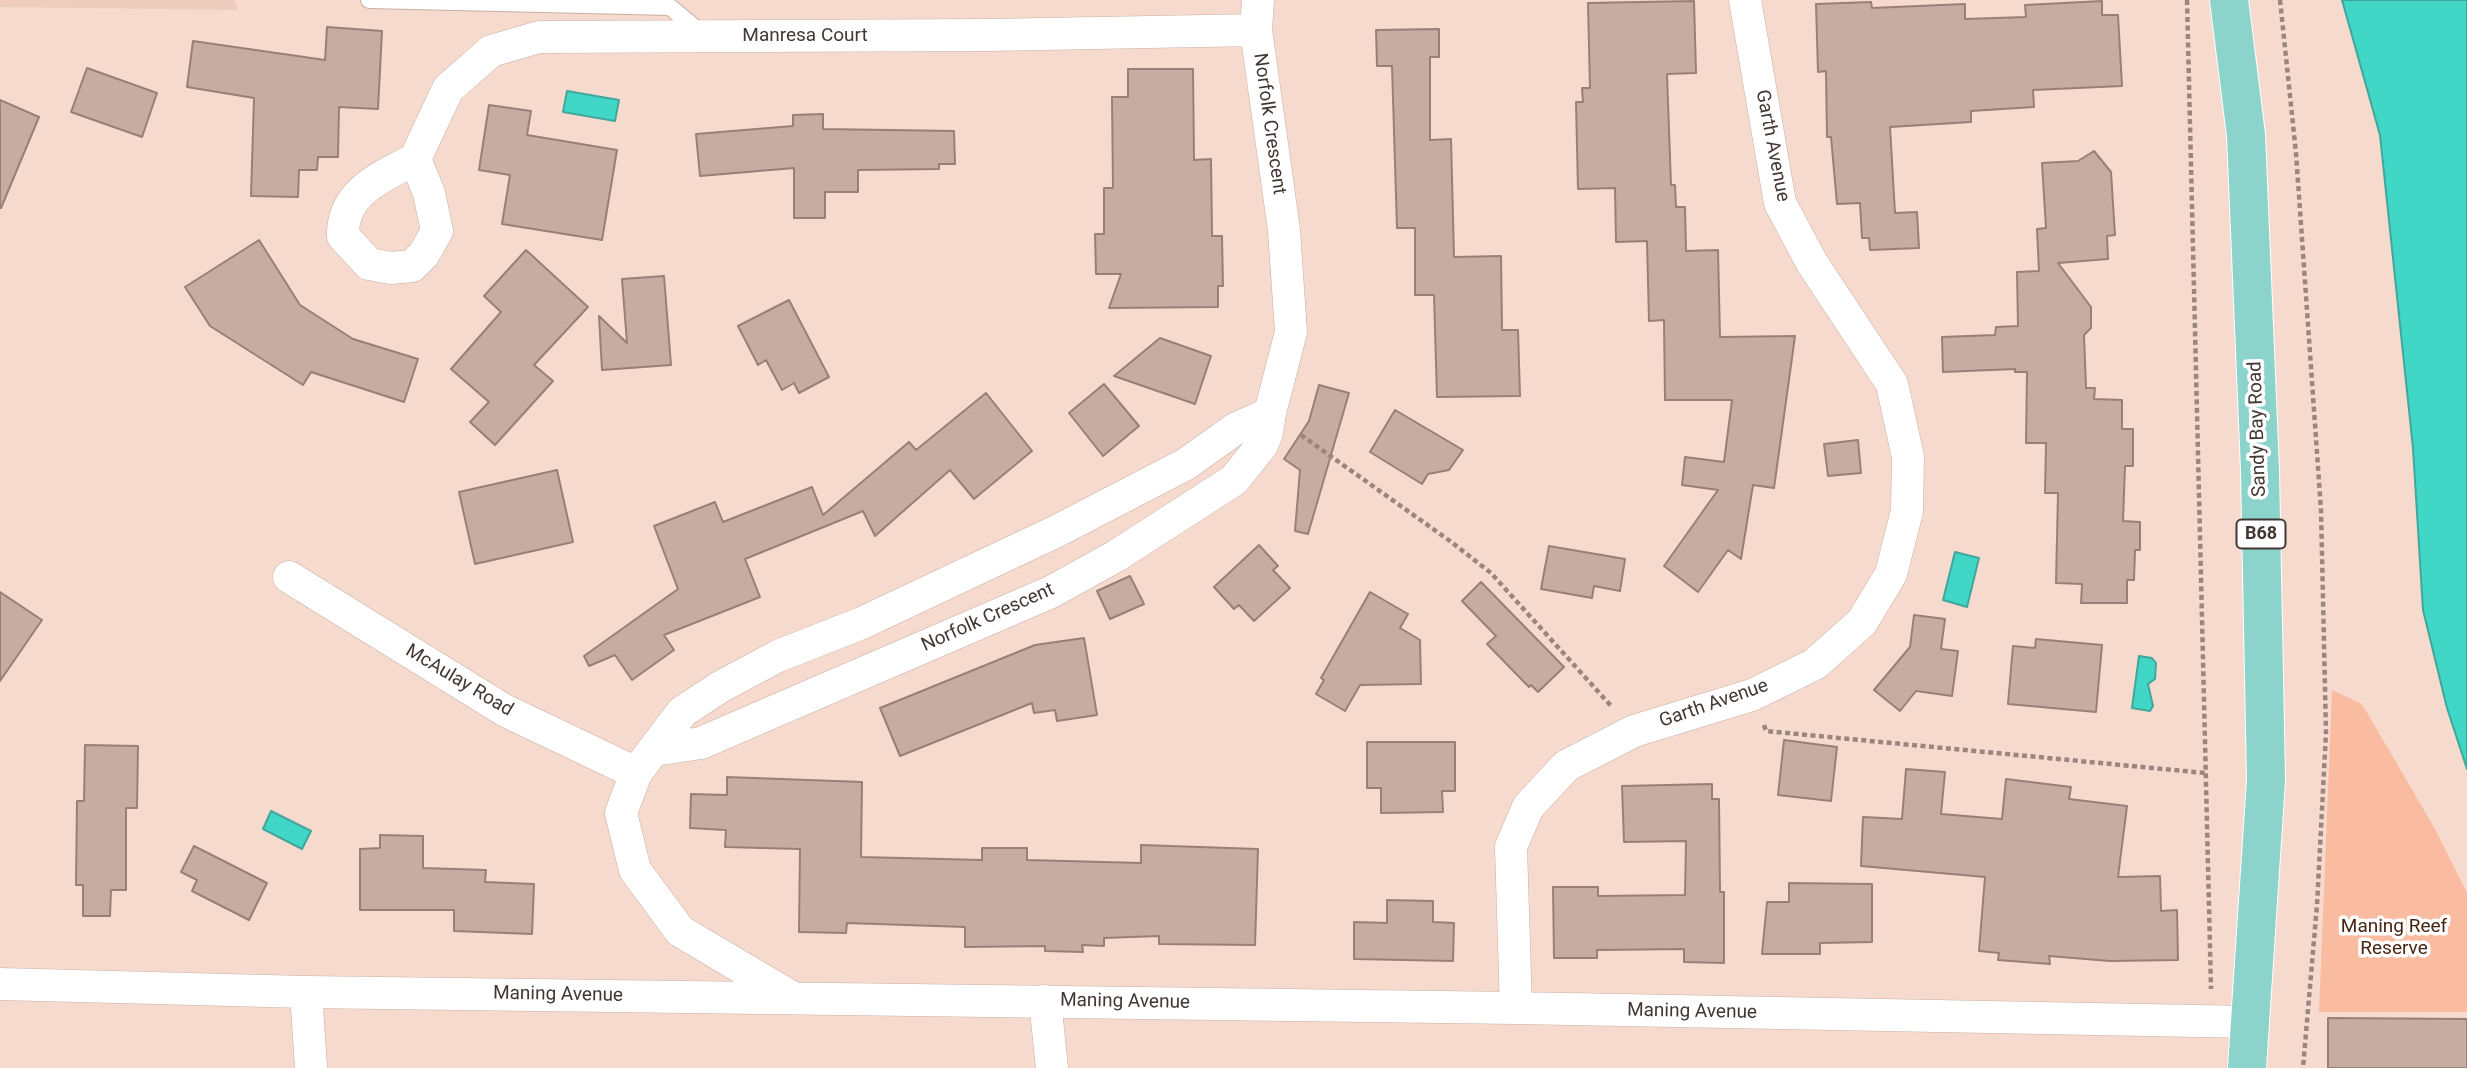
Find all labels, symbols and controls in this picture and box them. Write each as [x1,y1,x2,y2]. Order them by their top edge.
street label: Manresa Court [742,25,868,47]
street label: Norfolk Crescent [1248,52,1290,196]
street label: Garth Avenue [1750,88,1794,204]
street label: Sandy Bay Road [2244,361,2272,497]
road number: B68 [2236,520,2286,548]
street label: Norfolk Crescent [918,579,1058,657]
street label: McAulay Road [401,640,517,722]
street label: Garth Avenue [1657,675,1771,733]
park label: Maning Reef Reserve [2341,916,2447,960]
street label: Maning Avenue [493,982,623,1008]
street label: Maning Avenue [1060,989,1190,1015]
street label: Maning Avenue [1627,999,1757,1025]

